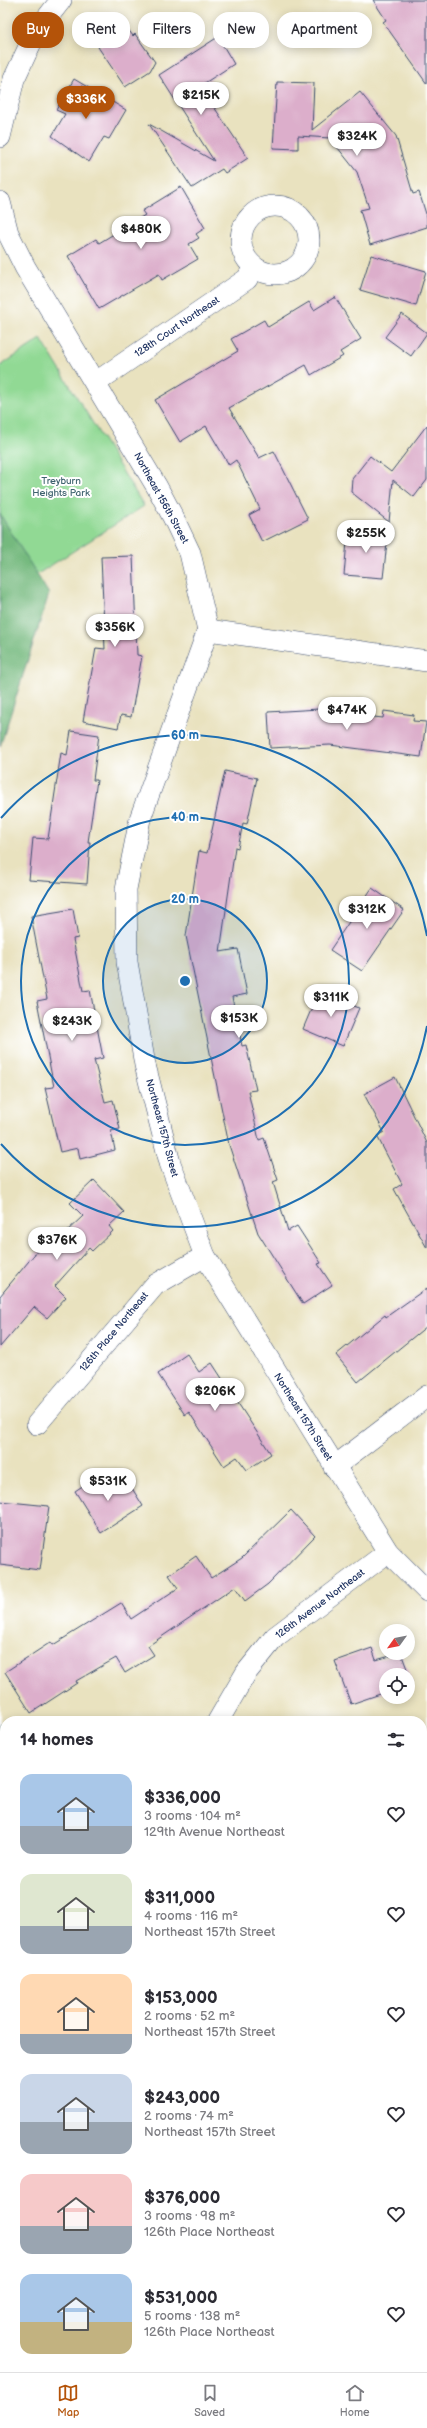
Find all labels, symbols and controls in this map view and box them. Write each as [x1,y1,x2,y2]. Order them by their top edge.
chip: Buy [12,12,64,48]
chip: Rent [72,12,130,48]
chip: Filters [138,12,205,48]
chip: New [213,12,269,48]
chip: Apartment [277,12,372,48]
pin: $215K [173,82,229,116]
pin: $336K [58,86,114,120]
text: $215K [182,87,220,103]
text: $336K [66,91,106,107]
pin: $324K [329,123,385,157]
text: $324K [337,128,377,144]
pin: $480K [113,216,169,250]
text: $480K [121,221,161,237]
street label: 128th Court Northeast [132,294,222,360]
street label: Northeast 156th Street [131,450,191,546]
park label: Treyburn Heights Park [32,475,90,499]
pin: $255K [338,520,394,554]
text: $255K [346,525,386,541]
pin: $356K [87,614,143,648]
text: $356K [95,619,135,635]
pin: $474K [319,697,375,731]
text: $474K [327,702,367,718]
text: 60 m [171,728,199,743]
text: 40 m [171,810,199,825]
text: 20 m [171,892,199,907]
pin: $312K [339,896,395,930]
text: $312K [348,901,386,917]
centre of rings [178,974,192,988]
pin: $311K [303,984,359,1018]
text: $311K [313,989,349,1005]
pin: $153K [211,1005,267,1039]
pin: $243K [44,1008,100,1042]
text: $153K [220,1010,258,1026]
text: $243K [52,1013,92,1029]
street label: Northeast 157th Street [143,1078,181,1178]
pin: $376K [29,1227,85,1261]
text: $376K [37,1232,77,1248]
street label: 126th Place Northeast [77,1290,151,1374]
street label: Northeast 157th Street [271,1371,335,1463]
pin: $206K [187,1378,243,1412]
text: $206K [195,1383,235,1399]
pin: $531K [80,1468,136,1502]
text: $531K [89,1473,127,1489]
street label: 126th Avenue Northeast [273,1567,367,1641]
north arrow [379,1624,415,1660]
map controls [379,1624,415,1704]
button: locate [379,1668,415,1704]
icon: filters [385,1729,407,1751]
text: 14 homes [20,1730,93,1750]
text: $336,000 [144,1788,221,1808]
icon: home [52,1790,100,1838]
icon: heart [385,1803,407,1825]
text: 3 rooms · 104 m² [144,1808,241,1824]
text: 129th Avenue Northeast [144,1824,285,1840]
text: $311,000 [144,1888,215,1908]
icon: home [52,1890,100,1938]
icon: heart [385,1903,407,1925]
text: 4 rooms · 116 m² [144,1908,238,1924]
text: Northeast 157th Street [144,1924,275,1940]
text: $153,000 [144,1988,218,2008]
icon: home [52,1990,100,2038]
icon: heart [385,2003,407,2025]
text: 2 rooms · 52 m² [144,2008,235,2024]
text: Northeast 157th Street [144,2024,275,2040]
text: $243,000 [144,2088,220,2108]
icon: home [52,2090,100,2138]
icon: heart [385,2103,407,2125]
text: 2 rooms · 74 m² [144,2108,234,2124]
text: Northeast 157th Street [144,2124,275,2140]
text: $376,000 [144,2188,220,2208]
icon: home [52,2190,100,2238]
icon: heart [385,2203,407,2225]
text: 3 rooms · 98 m² [144,2208,235,2224]
text: 126th Place Northeast [144,2224,274,2240]
text: $531,000 [144,2288,218,2308]
icon: home [52,2290,100,2338]
icon: heart [385,2303,407,2325]
text: 5 rooms · 138 m² [144,2308,240,2324]
text: 126th Place Northeast [144,2324,274,2340]
tab: Map [57,2382,79,2419]
tab: Saved [194,2382,225,2419]
tab: Home [340,2382,370,2419]

